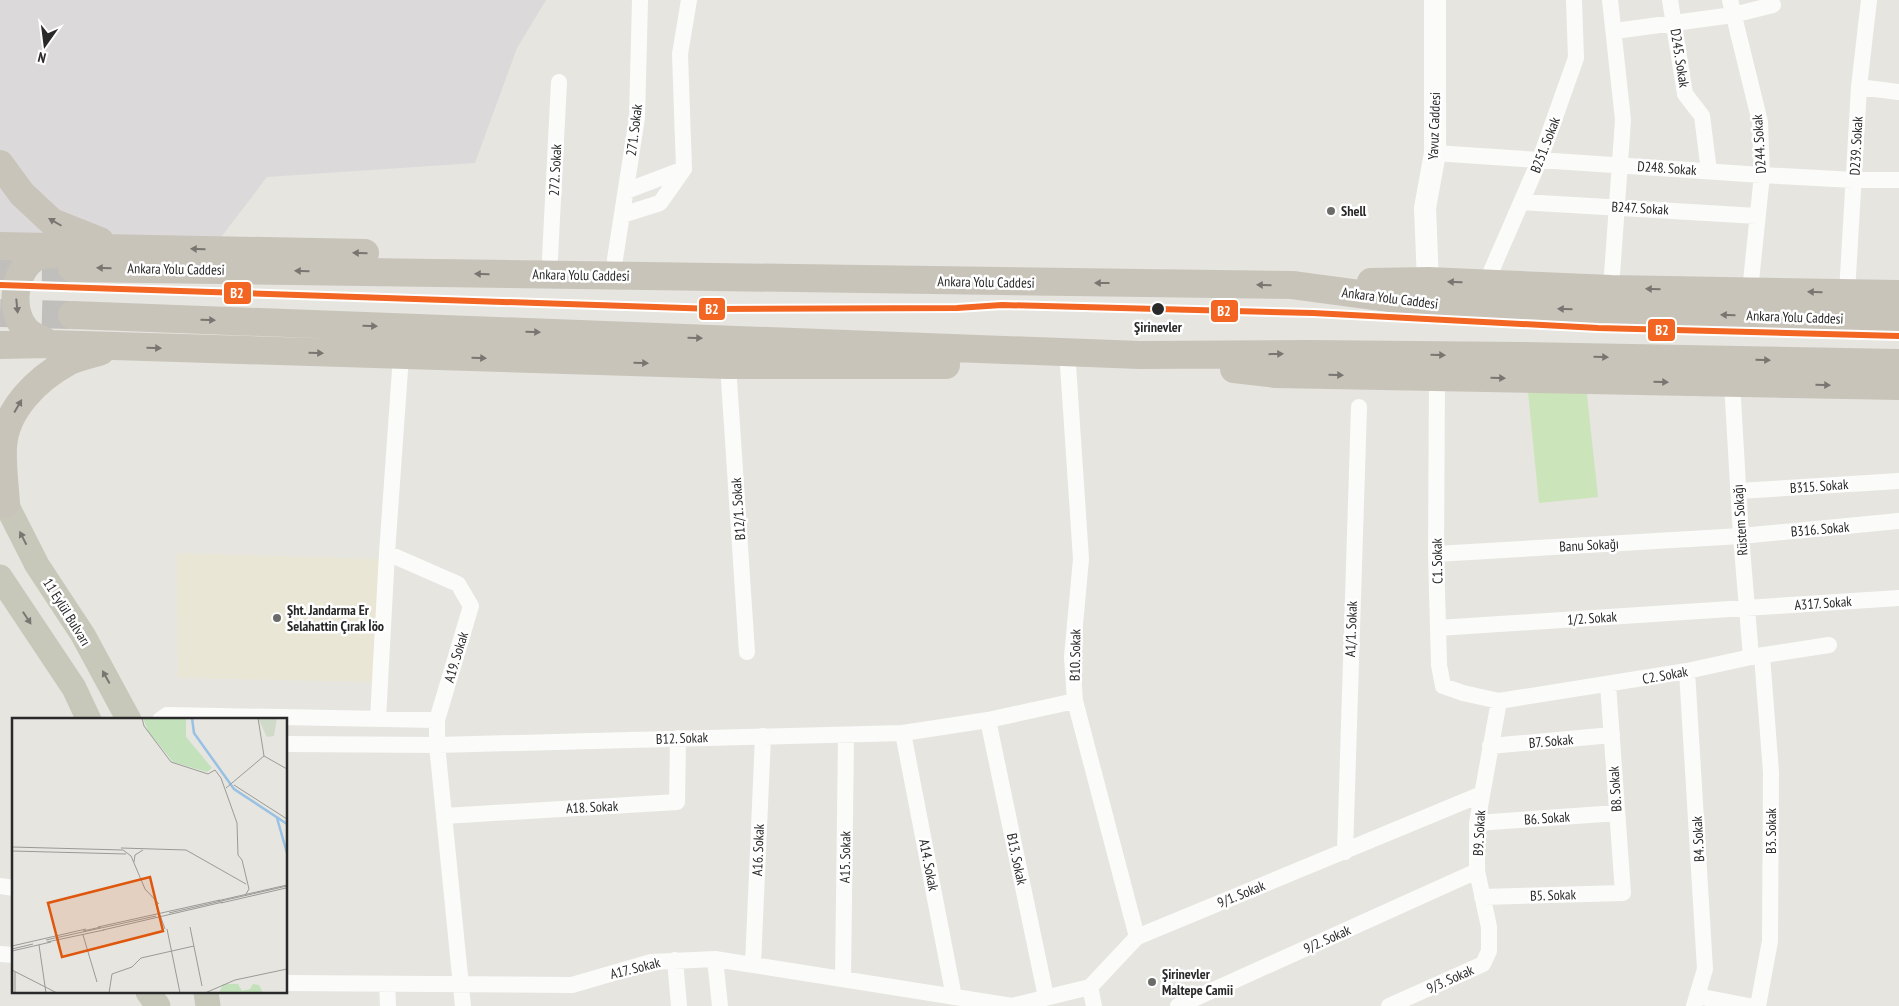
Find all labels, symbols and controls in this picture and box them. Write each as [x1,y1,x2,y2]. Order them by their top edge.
north arrow [20,20,70,70]
street label: D245. Sokak [1666,27,1694,89]
text: N [36,48,48,67]
street label: Yavuz Caddesi [1424,92,1444,160]
street label: 271. Sokak [622,103,646,157]
street label: D244. Sokak [1748,113,1770,174]
street label: B251. Sokak [1526,114,1564,176]
street label: D239. Sokak [1845,115,1867,176]
street label: 272. Sokak [545,143,565,196]
street label: D248. Sokak [1637,157,1698,179]
street label: B247. Sokak [1611,198,1670,219]
place label: Shell [1341,202,1367,220]
marker: Shell [1325,205,1337,217]
one-way arrow [48,217,61,226]
one-way arrow [190,245,206,253]
one-way arrow [352,249,368,257]
street label: Ankara Yolu Caddesi [127,259,225,279]
one-way arrow [96,264,112,272]
street label: Ankara Yolu Caddesi [532,265,630,285]
one-way arrow [293,267,309,275]
one-way arrow [473,270,489,278]
street label: Ankara Yolu Caddesi [937,272,1035,292]
one-way arrow [1447,277,1463,285]
one-way arrow [1094,279,1110,287]
one-way arrow [1256,280,1272,288]
line badge: B2 [223,281,252,305]
street label: Ankara Yolu Caddesi [1341,283,1439,313]
text: B2 [230,284,244,302]
one-way arrow [1645,285,1661,293]
one-way arrow [1807,288,1823,296]
line badge: B2 [698,297,726,321]
one-way arrow [13,298,21,314]
line badge: B2 [1210,299,1239,323]
text: B2 [705,300,719,318]
marker: Şirinevler [1150,301,1166,317]
text: B2 [1217,302,1231,320]
one-way arrow [1557,305,1573,313]
street label: Ankara Yolu Caddesi [1746,306,1844,328]
one-way arrow [1720,311,1736,319]
one-way arrow [200,317,216,325]
place label: Şirinevler [1134,318,1183,336]
line badge: B2 [1647,318,1676,342]
text: B2 [1655,321,1669,339]
one-way arrow [363,323,379,331]
one-way arrow [525,329,541,337]
one-way arrow [687,335,703,343]
one-way arrow [146,344,162,352]
one-way arrow [308,350,324,358]
one-way arrow [1268,350,1284,358]
one-way arrow [1430,351,1446,359]
one-way arrow [1593,353,1609,361]
one-way arrow [471,355,487,363]
one-way arrow [1755,356,1771,364]
one-way arrow [633,359,649,367]
one-way arrow [1328,371,1344,379]
one-way arrow [1491,374,1507,382]
one-way arrow [1653,378,1669,386]
one-way arrow [1816,381,1832,389]
one-way arrow [13,400,22,413]
street label: B315. Sokak [1789,475,1849,497]
street label: B12/1. Sokak [727,477,749,541]
street label: Rüstem Sokağı [1729,484,1751,556]
street label: B316. Sokak [1790,517,1850,541]
one-way arrow [19,530,27,545]
street label: Banu Sokağı [1559,534,1619,556]
street label: C1. Sokak [1428,537,1446,584]
street label: 11 Eylül Bulvarı [39,575,95,649]
street label: A317. Sokak [1794,592,1853,614]
street label: A1/1. Sokak [1341,600,1361,658]
place label: Şht. Jandarma Er Selahattin Çırak İöo [287,601,384,635]
street label: 1/2. Sokak [1567,607,1618,629]
one-way arrow [22,611,32,625]
marker: Şht. Jandarma Er Selahattin Çırak İöo [271,612,283,624]
street label: B10. Sokak [1066,628,1084,681]
street label: A19. Sokak [440,629,472,685]
street label: C2. Sokak [1641,662,1690,688]
one-way arrow [102,670,110,684]
inset map [12,718,288,994]
street label: B12. Sokak [656,728,709,748]
street label: B7. Sokak [1528,730,1575,752]
street label: B8. Sokak [1604,765,1626,813]
street label: A18. Sokak [565,797,619,817]
street label: B6. Sokak [1523,807,1571,829]
street label: B3. Sokak [1762,807,1780,854]
street label: B9. Sokak [1469,809,1489,856]
street label: B4. Sokak [1688,815,1708,862]
street label: A16. Sokak [748,823,768,876]
street label: A15. Sokak [836,830,854,883]
street label: B13. Sokak [1003,832,1031,887]
street label: A14. Sokak [915,838,943,893]
street label: 9/1. Sokak [1215,876,1268,912]
street label: B5. Sokak [1530,885,1577,905]
street label: 9/2. Sokak [1301,920,1354,957]
street label: A17. Sokak [608,953,662,983]
street label: 9/3. Sokak [1424,960,1477,997]
place label: Şirinevler Maltepe Camii [1162,965,1233,999]
marker: Şirinevler Maltepe Camii [1146,976,1158,988]

